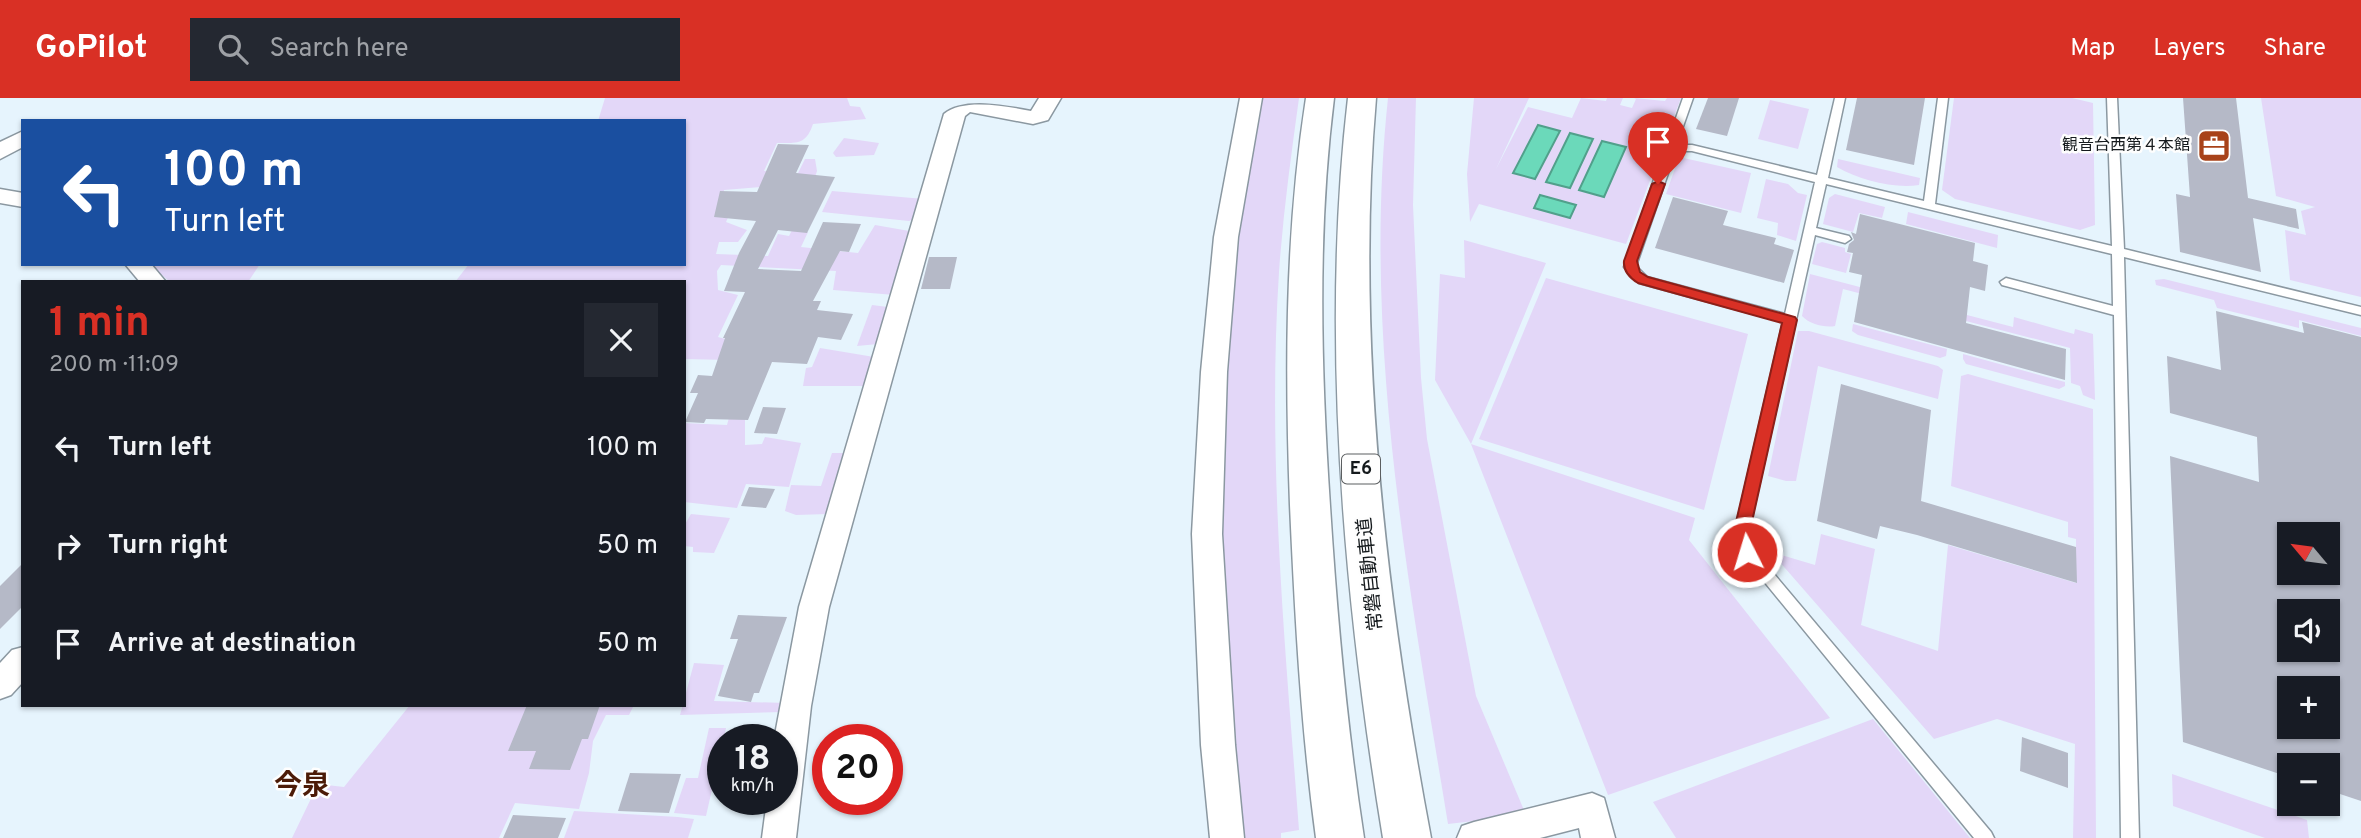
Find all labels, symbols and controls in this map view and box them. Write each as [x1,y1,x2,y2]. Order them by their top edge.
search box [190,18,680,81]
text: GoPilot [35,28,148,70]
icon: search [214,30,252,68]
text: Search here [270,33,408,66]
text: Map [2070,34,2115,64]
text: Layers [2153,34,2225,64]
text: Share [2263,34,2326,64]
pin [1628,112,1688,184]
icon: arrive [1639,123,1677,161]
office icon: 観音台西第４本館 [2195,127,2233,165]
place label: 観音台西第４本館 [2062,136,2190,156]
text: 100 m [164,142,303,204]
icon: left [49,147,140,238]
text: Turn left [164,203,285,243]
text: 1 min [49,298,150,351]
button: close [584,303,658,377]
text: 200 m · 11:09 [49,351,179,380]
icon: left [49,429,87,467]
text: Turn left [108,432,212,465]
text: 100 m [587,432,658,465]
road number: E6 [1342,454,1380,484]
position arrow [1710,515,1784,589]
street label: 常磐自動車道 [1353,516,1389,632]
north arrow [2277,522,2340,584]
map controls [2277,522,2340,816]
icon: right [49,527,87,565]
text: Turn right [108,530,228,563]
text: 50 m [597,530,658,563]
button: sound [2277,599,2340,662]
icon: arrive [49,625,87,663]
text: Arrive at destination [108,628,356,661]
text: 50 m [597,628,658,661]
button: + [2277,676,2340,739]
speed limit sign: 20 [812,724,903,815]
text: 18 [734,738,771,782]
button: − [2277,753,2340,816]
district label: 今泉 [274,769,330,805]
text: km/h [731,775,774,798]

